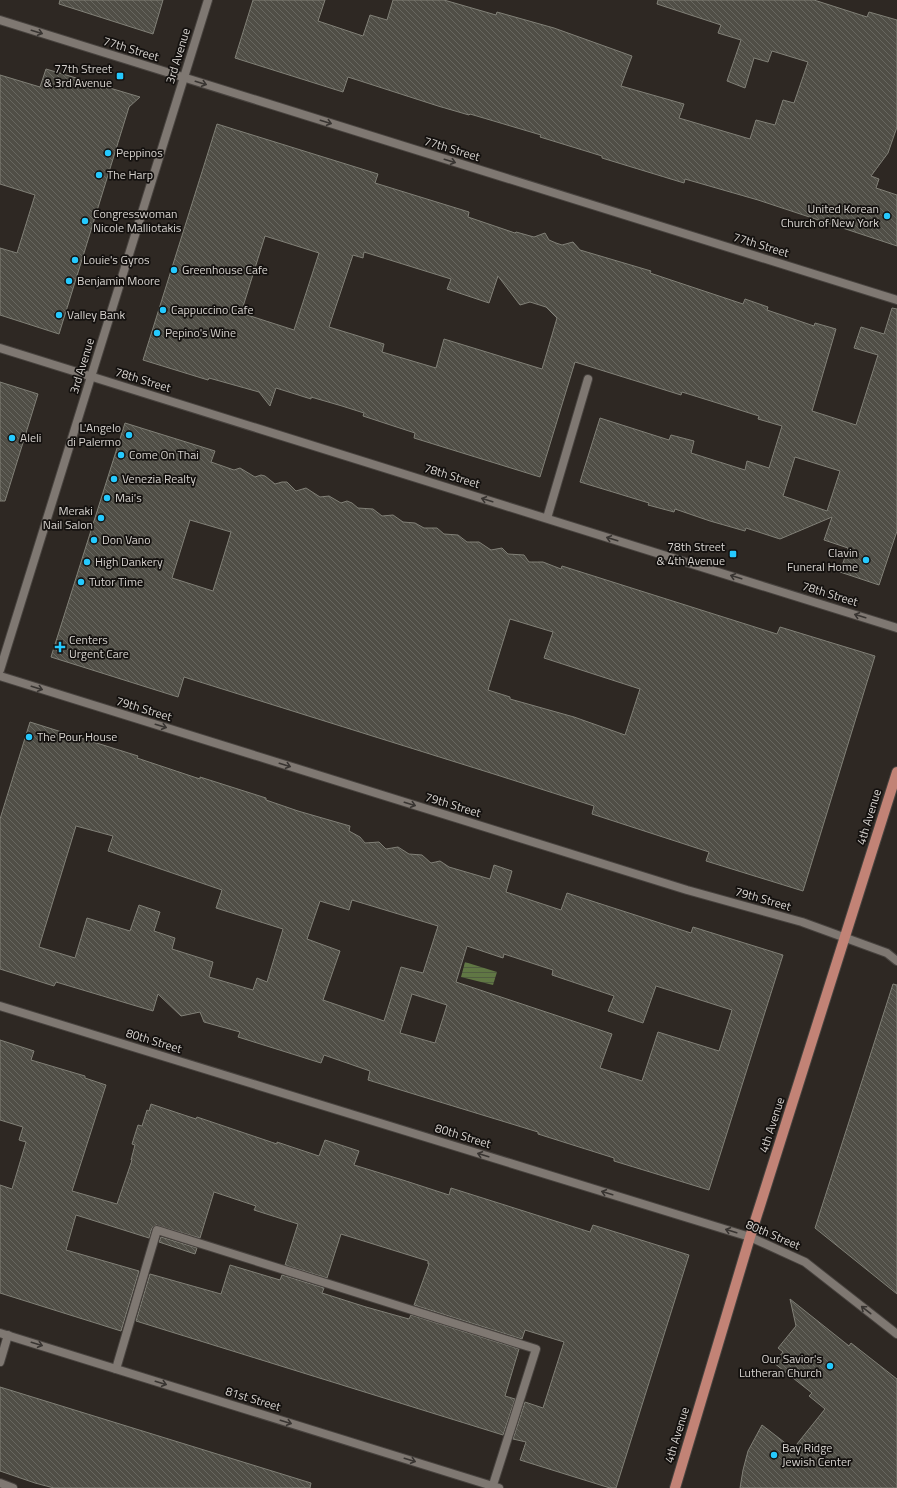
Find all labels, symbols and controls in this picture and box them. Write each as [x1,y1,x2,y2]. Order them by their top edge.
street label: 3rd Avenue [160,26,195,86]
one-way arrow [31,29,44,36]
street label: 77th Street [101,31,162,66]
place label: 77th Street & 3rd Avenue [44,59,113,92]
marker: 77th Street & 3rd Avenue [115,71,125,81]
one-way arrow [195,80,207,88]
one-way arrow [319,119,332,126]
street label: 77th Street [422,131,483,166]
place label: Peppinos [116,143,163,162]
marker: Peppinos [103,148,113,158]
one-way arrow [443,158,456,165]
place label: The Harp [107,165,153,184]
marker: The Harp [94,170,104,180]
place label: United Korean Church of New York [781,199,879,232]
place label: Congresswoman Nicole Malliotakis [93,204,182,237]
marker: United Korean Church of New York [882,211,892,221]
marker: Congresswoman Nicole Malliotakis [80,216,90,226]
street label: 77th Street [731,227,792,262]
place label: Louie's Gyros [83,250,150,269]
marker: Louie's Gyros [70,255,80,265]
place label: Greenhouse Cafe [182,260,268,279]
marker: Greenhouse Cafe [169,265,179,275]
place label: Benjamin Moore [77,271,160,290]
marker: Benjamin Moore [64,276,74,286]
place label: Cappuccino Cafe [171,300,253,319]
place label: Valley Bank [67,305,125,324]
marker: Cappuccino Cafe [158,305,168,315]
marker: Valley Bank [54,310,64,320]
place label: Pepino's Wine [165,323,236,342]
marker: Pepino's Wine [152,328,162,338]
street label: 3rd Avenue [64,336,99,396]
street label: 78th Street [113,362,174,397]
place label: L'Angelo di Palermo [67,418,121,451]
place label: Aleli [20,428,41,447]
marker: L'Angelo di Palermo [124,430,134,440]
marker: Aleli [7,433,17,443]
place label: Come On Thai [129,445,199,464]
marker: Come On Thai [116,450,126,460]
street label: 78th Street [422,458,483,493]
place label: Venezia Realty [122,469,196,488]
marker: Venezia Realty [109,474,119,484]
place label: Mai's [115,488,142,507]
marker: Mai's [102,493,112,503]
one-way arrow [481,496,494,503]
place label: Meraki Nail Salon [43,501,93,534]
marker: Meraki Nail Salon [96,513,106,523]
place label: Don Vano [102,530,151,549]
marker: Don Vano [89,535,99,545]
one-way arrow [605,535,618,542]
place label: 78th Street & 4th Avenue [657,537,726,570]
place label: Clavin Funeral Home [787,543,858,576]
marker: 78th Street & 4th Avenue [728,549,738,559]
place label: High Dankery [95,552,163,571]
marker: Clavin Funeral Home [861,555,871,565]
marker: High Dankery [82,557,92,567]
place label: Tutor Time [89,572,143,591]
one-way arrow [729,573,742,580]
street label: 78th Street [800,576,861,611]
marker: Tutor Time [76,577,86,587]
one-way arrow [853,612,866,619]
place label: Centers Urgent Care [69,630,129,663]
marker: Centers Urgent Care [54,641,66,653]
one-way arrow [31,685,44,692]
street label: 79th Street [114,691,175,726]
one-way arrow [155,723,167,731]
place label: The Pour House [37,727,117,746]
marker: The Pour House [24,732,34,742]
one-way arrow [279,762,292,769]
street label: 79th Street [423,787,484,822]
street label: 4th Avenue [851,787,886,847]
one-way arrow [403,801,416,808]
street label: 79th Street [733,881,794,916]
street label: 80th Street [124,1023,185,1058]
street label: 4th Avenue [754,1095,789,1155]
street label: 80th Street [433,1118,494,1153]
one-way arrow [476,1151,489,1158]
one-way arrow [600,1189,613,1196]
street label: 80th Street [743,1215,804,1255]
one-way arrow [725,1227,737,1235]
one-way arrow [861,1306,872,1314]
one-way arrow [31,1341,44,1348]
place label: Our Savior's Lutheran Church [739,1349,822,1382]
marker: Our Savior's Lutheran Church [825,1361,835,1371]
one-way arrow [155,1380,168,1387]
street label: 81st Street [223,1381,284,1416]
street label: 4th Avenue [659,1405,694,1465]
one-way arrow [279,1418,291,1426]
place label: Bay Ridge Jewish Center [782,1438,851,1471]
marker: Bay Ridge Jewish Center [769,1450,779,1460]
one-way arrow [403,1457,416,1464]

